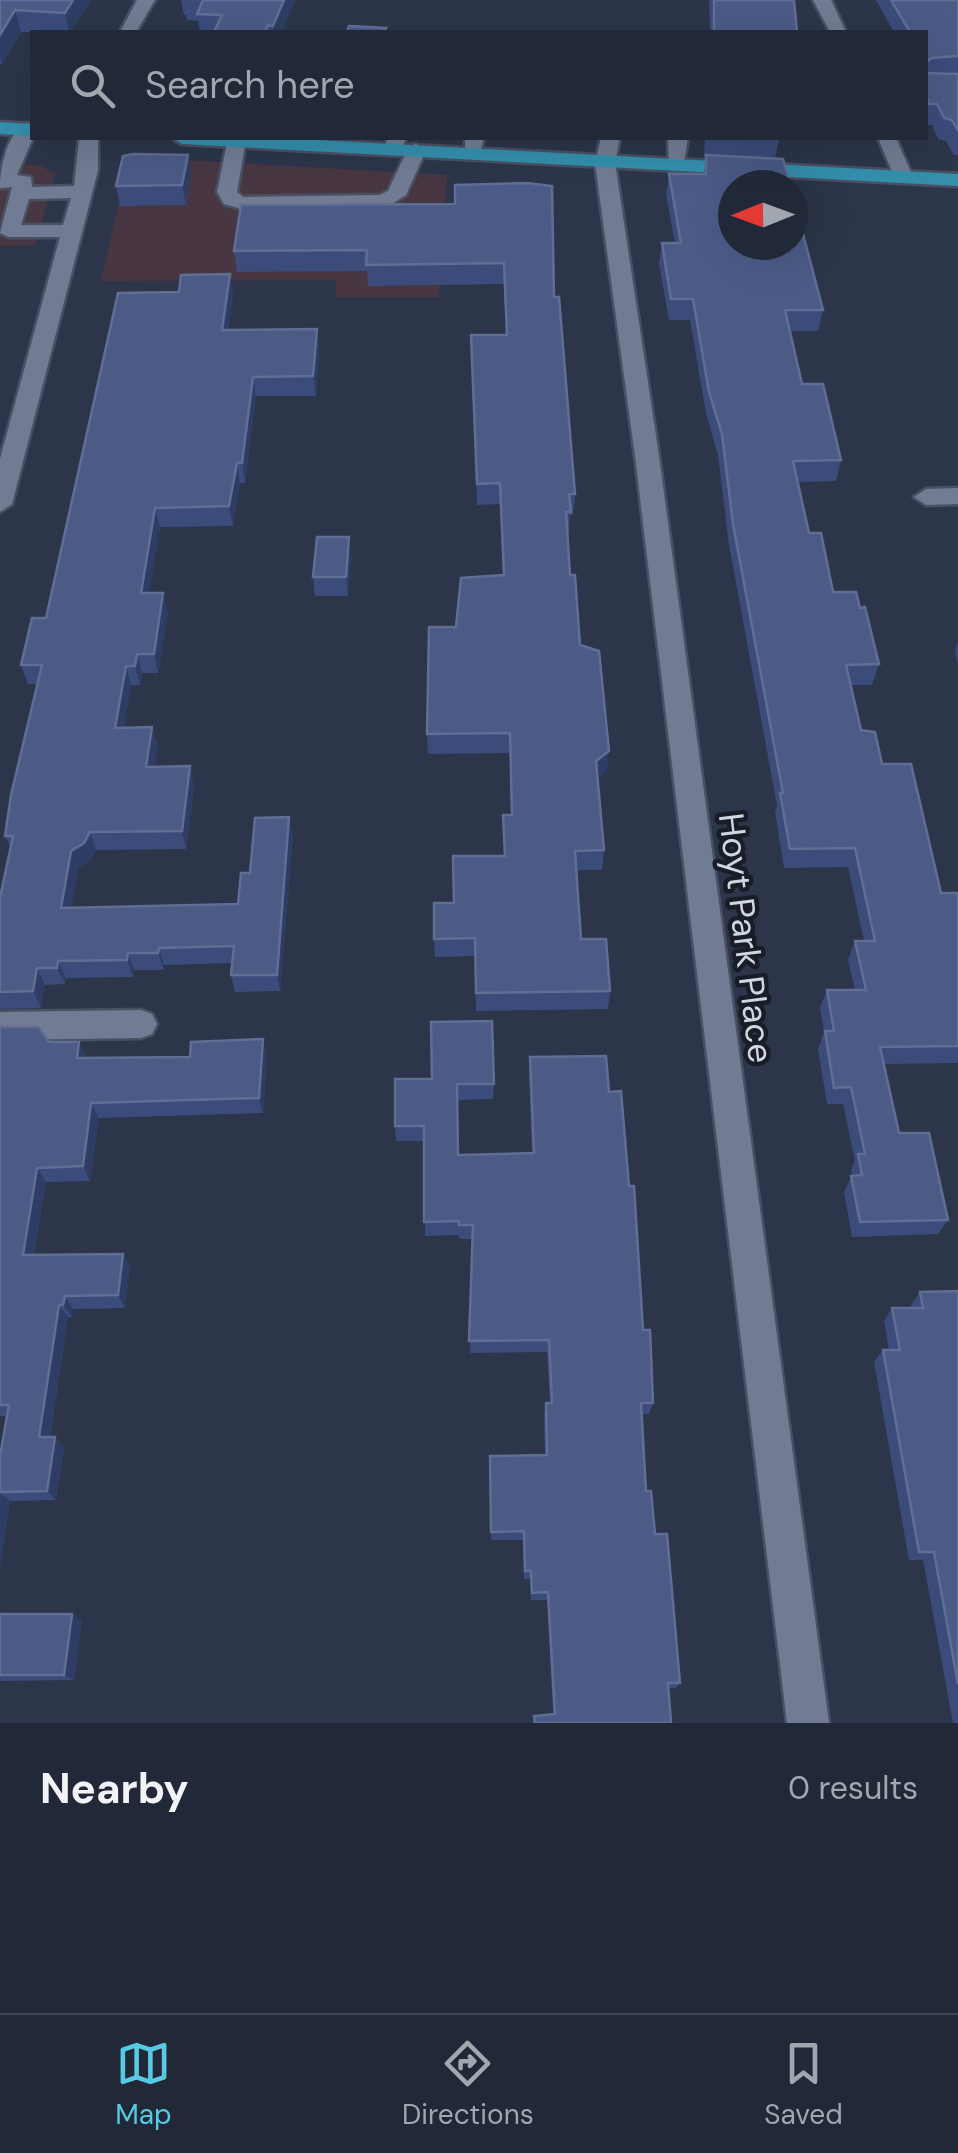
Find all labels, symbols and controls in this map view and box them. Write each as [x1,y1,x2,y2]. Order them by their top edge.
search box [30,30,928,140]
icon: search [65,58,120,113]
text: Search here [145,60,355,110]
north arrow [718,170,808,260]
street label: Hoyt Park Place [708,811,784,1065]
text: Nearby [40,1761,189,1816]
text: 0 results [788,1767,918,1809]
tab: Map [115,2036,172,2133]
tab: Directions [402,2036,534,2133]
tab: Saved [764,2036,843,2133]

